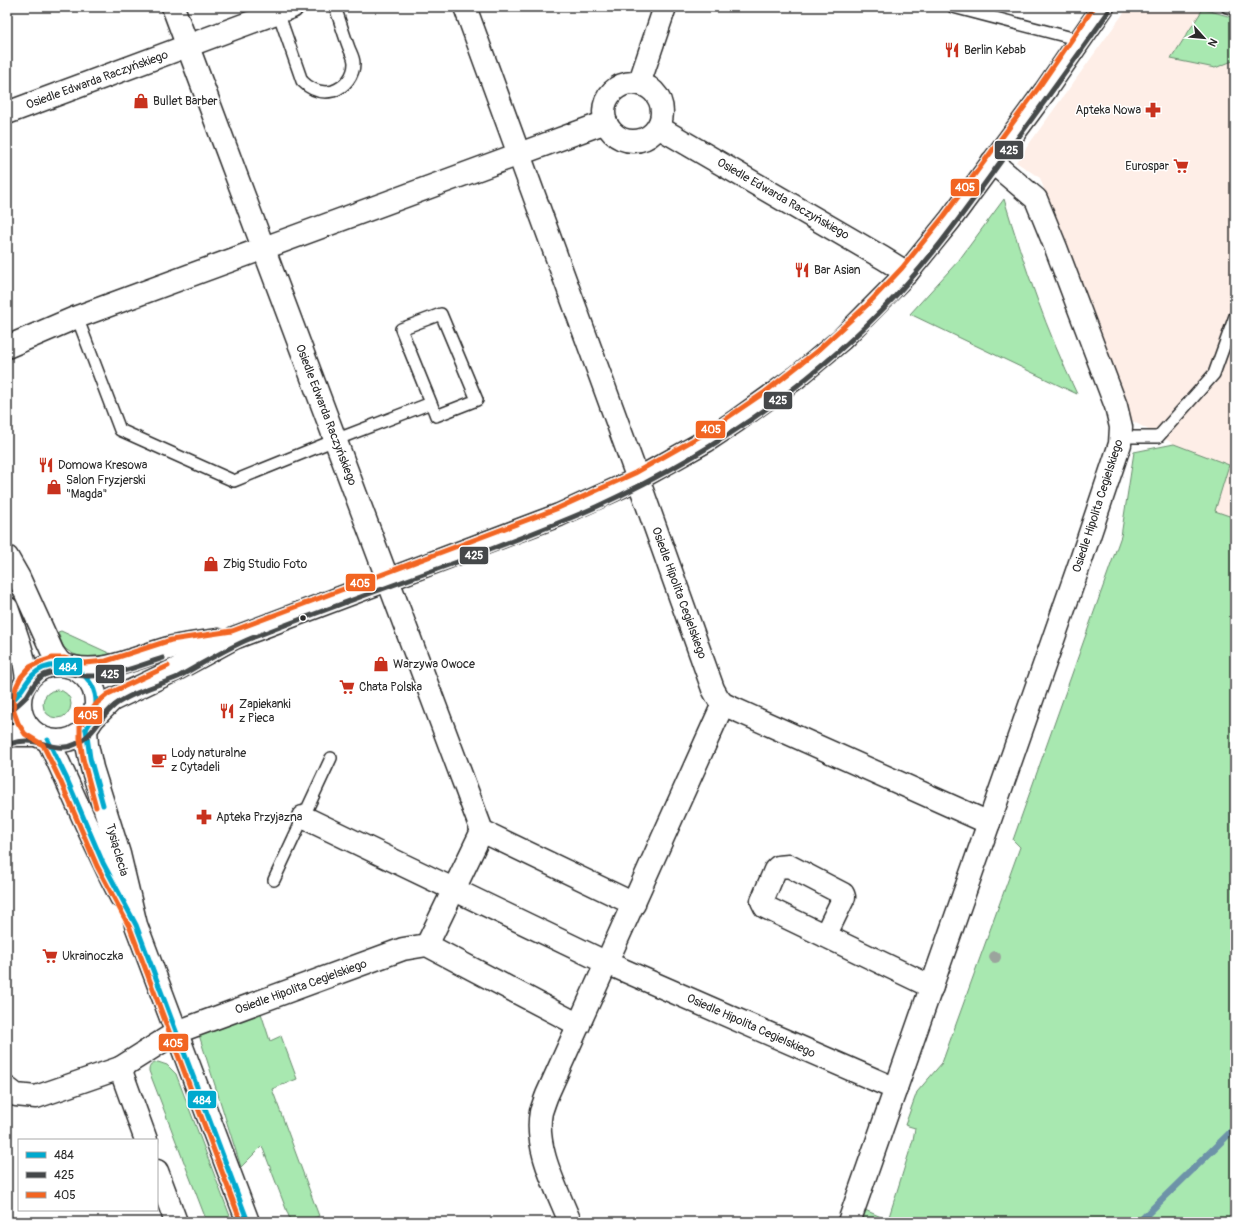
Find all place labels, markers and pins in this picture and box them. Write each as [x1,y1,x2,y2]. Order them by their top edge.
restaurant icon: Berlin Kebab [943,41,961,59]
place label: Berlin Kebab [964,43,1026,58]
shop icon: Bullet Barber [132,92,150,110]
place label: Bullet Barber [153,94,218,109]
pharmacy icon: Apteka Nowa [1144,101,1162,119]
place label: Apteka Nowa [1075,103,1141,118]
supermarket icon: Eurospar [1172,157,1190,175]
place label: Eurospar [1125,159,1170,174]
restaurant icon: Bar Asian [793,261,811,279]
place label: Bar Asian [814,263,861,278]
restaurant icon: Domowa Kresowa [37,456,55,474]
place label: Domowa Kresowa [58,458,148,473]
place label: Salon Fryzjerski "Magda" [66,473,146,502]
shop icon: Salon Fryzjerski "Magda" [45,478,63,496]
shop icon: Zbig Studio Foto [202,555,220,573]
place label: Zbig Studio Foto [223,557,308,572]
unlabelled marker [298,613,308,623]
shop icon: Warzywa Owoce [372,655,390,673]
place label: Warzywa Owoce [393,657,475,672]
supermarket icon: Chata Polska [338,678,356,696]
place label: Chata Polska [359,680,423,695]
place label: Zapiekanki z Pieca [239,697,291,726]
restaurant icon: Zapiekanki z Pieca [218,702,236,720]
place label: Lody naturalne z Cytadeli [171,746,246,775]
cafe icon: Lody naturalne z Cytadeli [150,751,168,769]
pharmacy icon: Apteka Przyjazna [195,808,213,826]
place label: Apteka Przyjazna [216,810,303,825]
supermarket icon: Ukrainoczka [41,947,59,965]
place label: Ukrainoczka [62,949,124,964]

